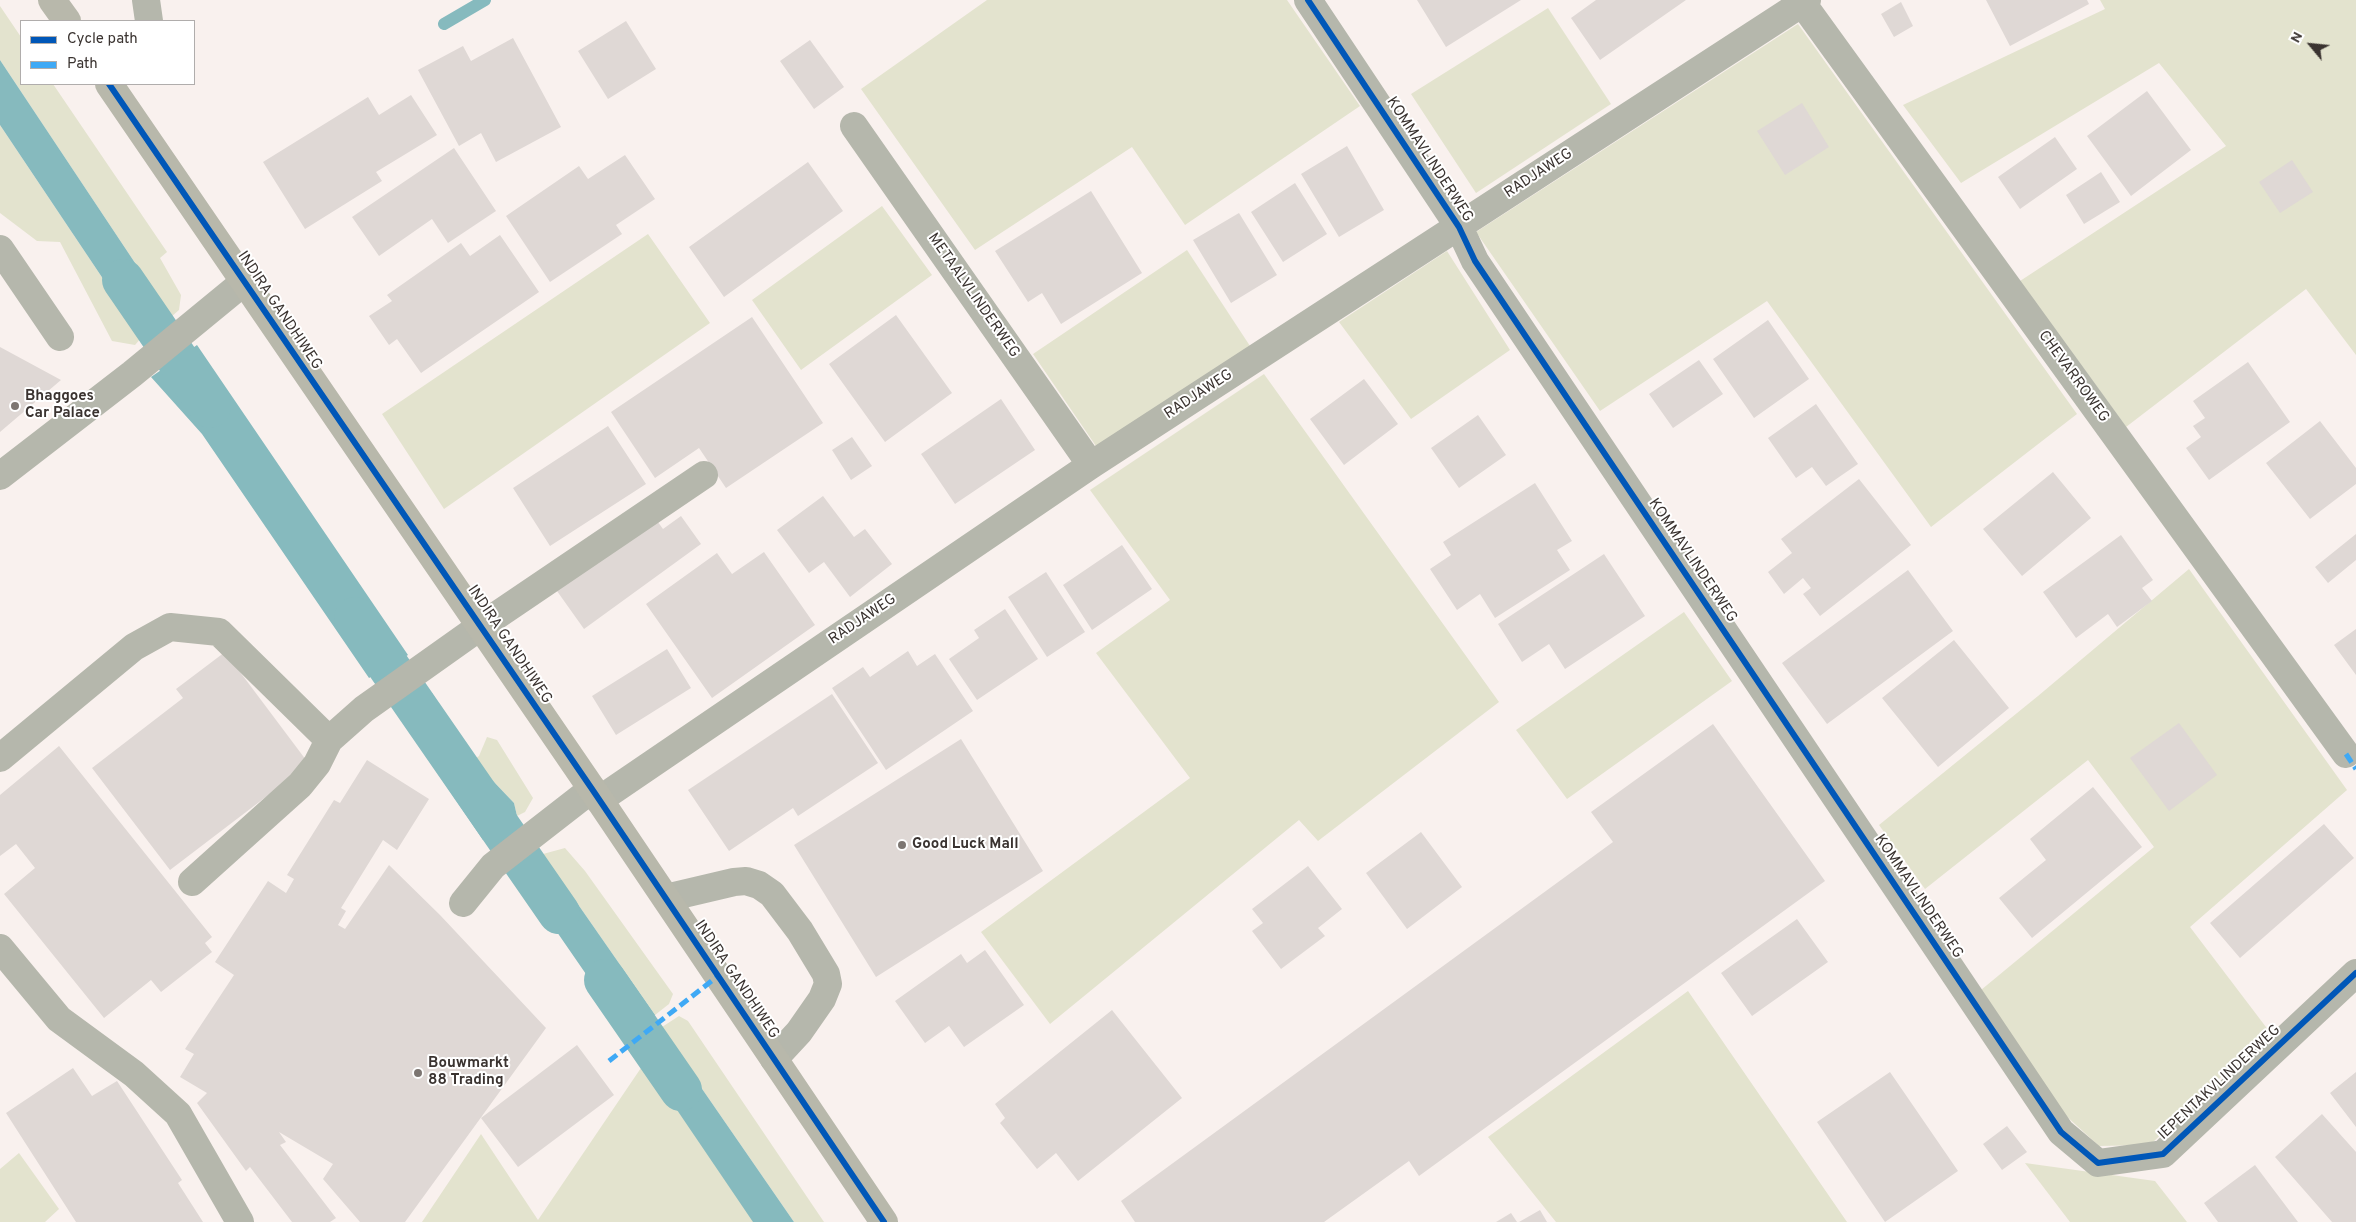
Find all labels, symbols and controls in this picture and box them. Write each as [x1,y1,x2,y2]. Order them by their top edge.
legend [20,20,195,85]
north arrow [2286,20,2336,70]
text: N [2287,29,2307,46]
text: Cycle path [67,30,138,49]
text: Path [67,55,98,74]
street label: KOMMAVLINDERWEG [1382,94,1476,226]
street label: RADJAWEG [1501,145,1577,203]
street label: METAALVLINDERWEG [923,230,1023,362]
street label: INDIRA GANDHIWEG [233,248,325,374]
street label: CHEVARROWEG [2034,328,2112,426]
street label: RADJAWEG [1161,366,1237,424]
place label: Bhaggoes Car Palace [25,388,100,423]
marker: Bhaggoes Car Palace [9,400,21,412]
street label: KOMMAVLINDERWEG [1644,496,1740,626]
street label: INDIRA GANDHIWEG [463,582,555,708]
street label: RADJAWEG [826,591,900,649]
street label: KOMMAVLINDERWEG [1870,832,1966,962]
place label: Good Luck Mall [912,836,1019,854]
marker: Good Luck Mall [896,839,908,851]
street label: INDIRA GANDHIWEG [690,917,782,1043]
street label: IEPENTAKVLINDERWEG [2155,1022,2285,1144]
place label: Bouwmarkt 88 Trading [428,1055,509,1090]
marker: Bouwmarkt 88 Trading [412,1067,424,1079]

